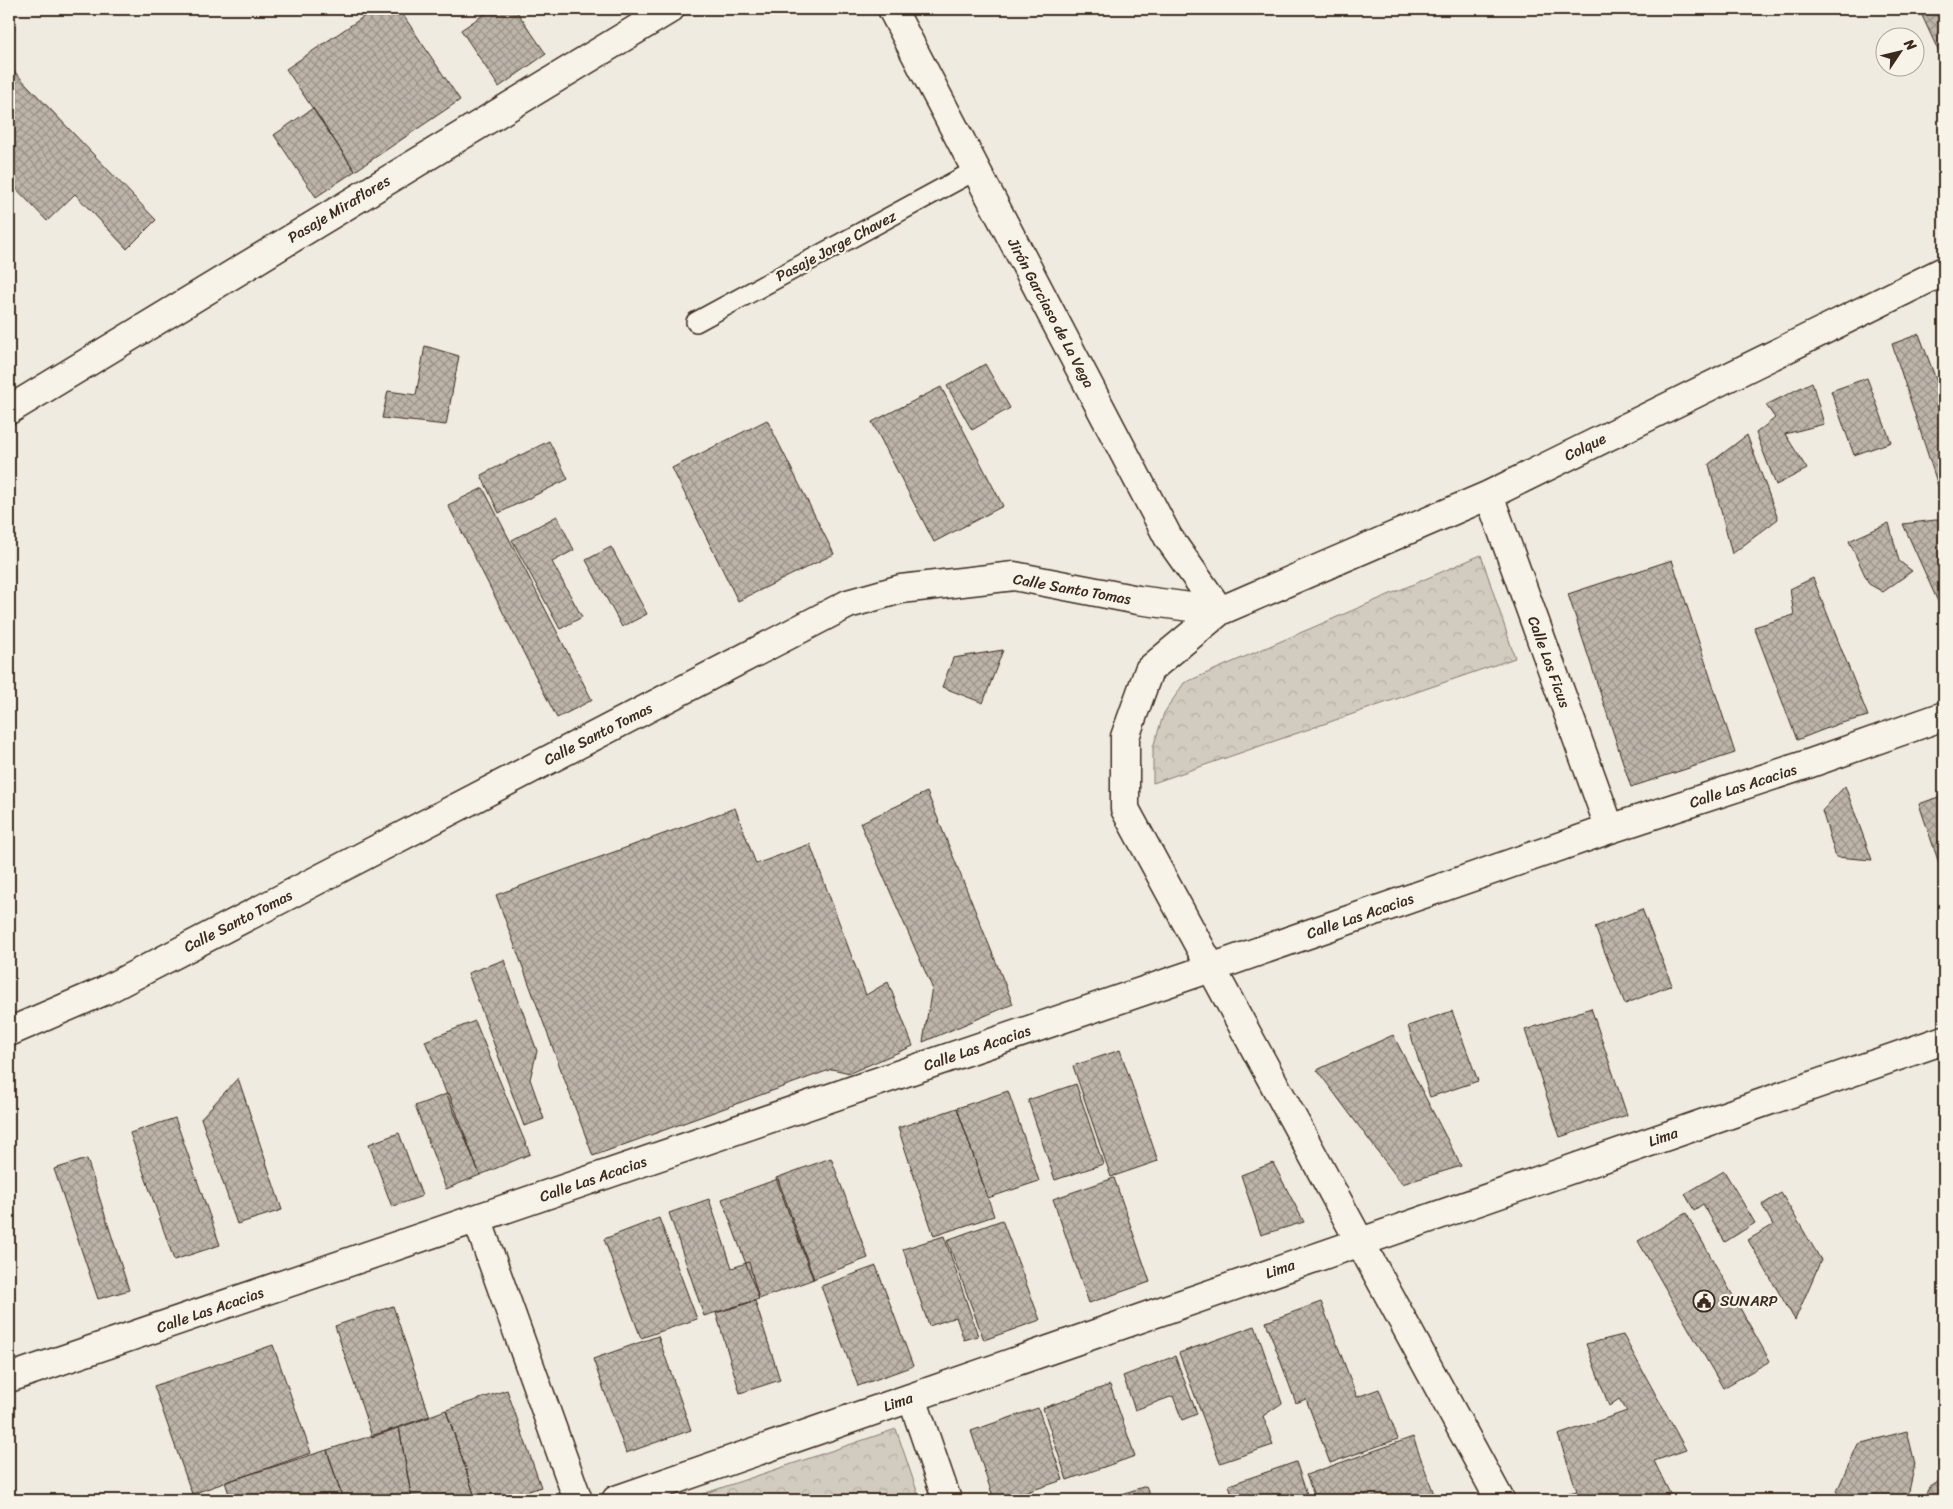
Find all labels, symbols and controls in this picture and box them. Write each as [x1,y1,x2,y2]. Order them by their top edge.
north arrow [1876,28,1926,78]
text: N [1897,33,1923,56]
street label: Pasaje Miraflores [282,168,396,250]
street label: Pasaje Jorge Chavez [771,203,902,289]
street label: Jirón Garciaso de La Vega [1000,232,1102,393]
street label: Colque [1560,426,1610,468]
street label: Calle Santo Tomas [1011,566,1134,612]
street label: Calle Los Ficus [1520,612,1578,712]
street label: Calle Santo Tomas [539,695,658,773]
street label: Calle Las Acacias [1686,756,1801,816]
street label: Calle Santo Tomas [179,882,298,960]
street label: Calle Las Acacias [1303,885,1418,946]
street label: Calle Las Acacias [920,1017,1035,1078]
street label: Lima [1645,1120,1682,1154]
street label: Calle Las Acacias [536,1148,651,1209]
street label: Lima [1262,1252,1299,1286]
street label: Calle Las Acacias [153,1279,268,1340]
place label: SUNARP [1720,1288,1778,1314]
public building icon: SUNARP [1692,1289,1716,1313]
street label: Lima [880,1385,917,1419]

